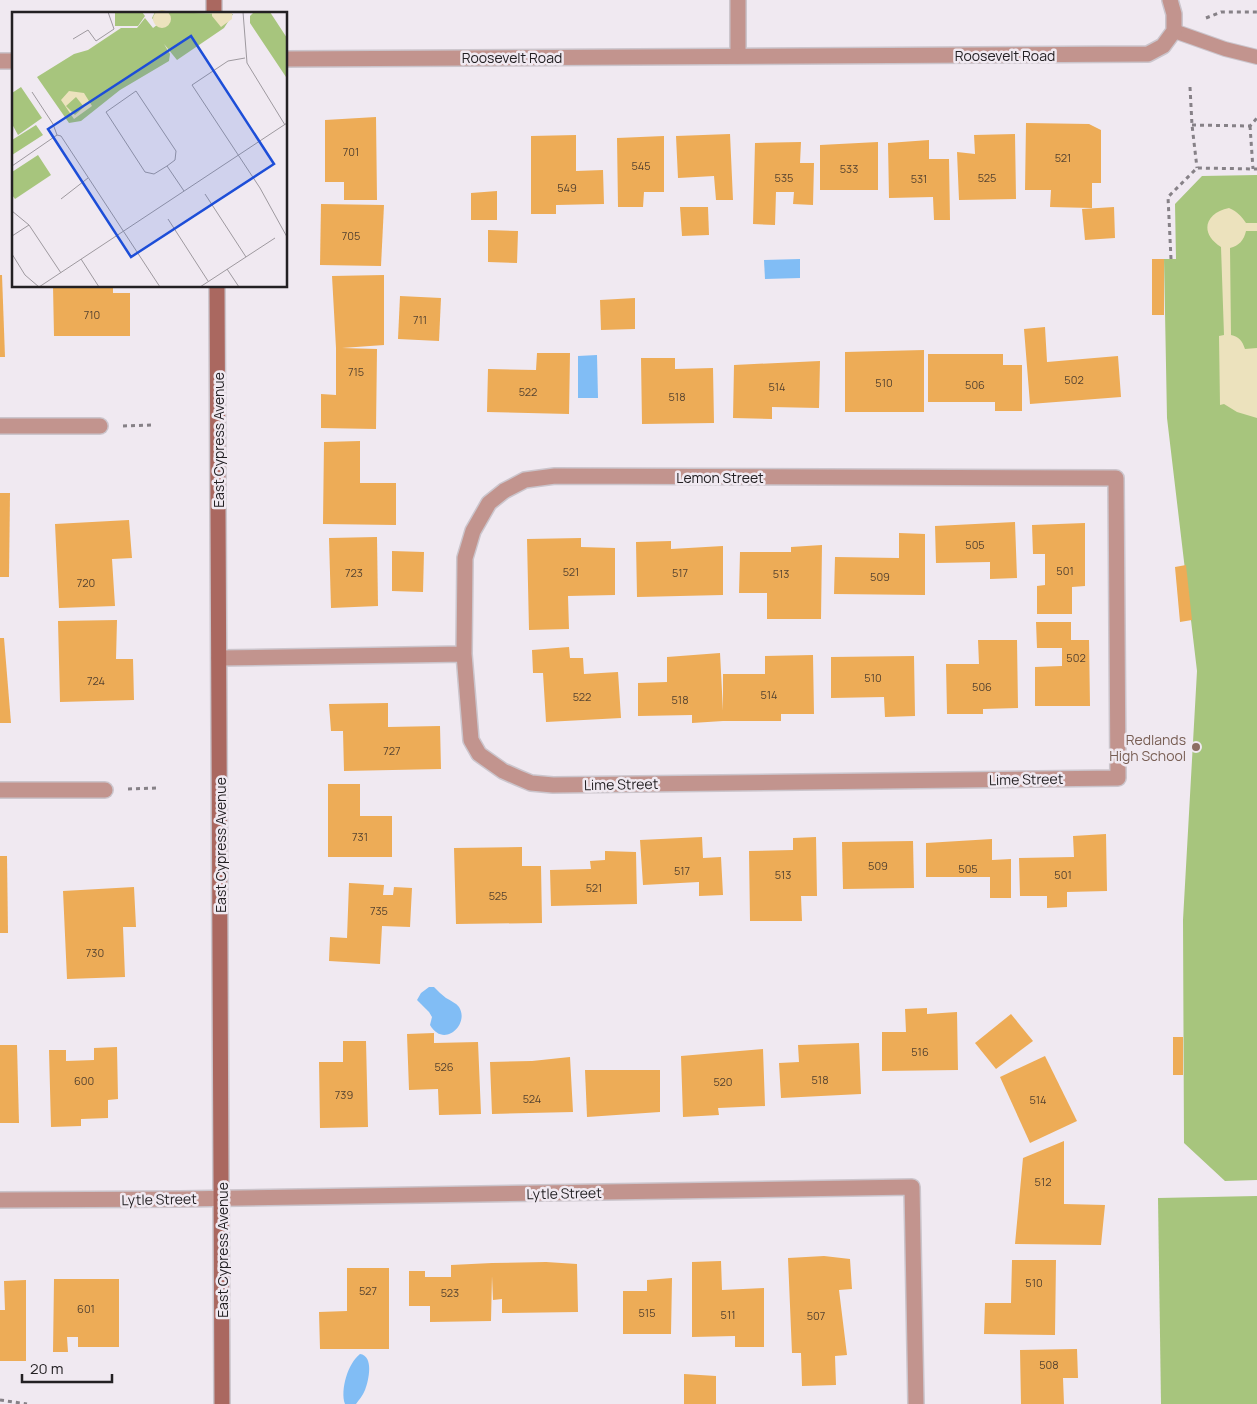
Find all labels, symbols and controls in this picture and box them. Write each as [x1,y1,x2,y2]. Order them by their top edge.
inset map [12,12,288,288]
street label: Roosevelt Road [955,46,1055,65]
street label: Roosevelt Road [462,48,562,67]
house number: 701 [343,144,359,159]
house number: 521 [1055,150,1071,165]
house number: 545 [631,158,651,173]
house number: 533 [840,161,858,176]
house number: 535 [775,170,793,185]
house number: 525 [978,170,996,185]
house number: 531 [911,171,927,186]
house number: 549 [557,180,577,195]
house number: 705 [342,228,360,243]
house number: 710 [84,307,100,322]
house number: 711 [413,312,427,327]
house number: 715 [348,364,364,379]
street label: East Cypress Avenue [209,372,228,508]
house number: 502 [1064,372,1084,387]
house number: 510 [875,375,893,390]
house number: 506 [965,377,985,392]
house number: 514 [768,379,786,394]
house number: 522 [519,384,537,399]
house number: 518 [668,389,686,404]
street label: Lemon Street [676,468,764,487]
house number: 505 [965,537,985,552]
house number: 501 [1056,563,1074,578]
house number: 521 [563,564,579,579]
house number: 723 [345,565,363,580]
house number: 517 [672,565,688,580]
house number: 513 [773,566,789,581]
house number: 509 [870,569,890,584]
house number: 720 [77,575,95,590]
house number: 502 [1066,650,1086,665]
house number: 510 [864,670,882,685]
house number: 724 [87,673,105,688]
house number: 506 [972,679,992,694]
house number: 514 [760,687,778,702]
house number: 522 [573,689,591,704]
house number: 518 [671,692,689,707]
place label: Redlands High School [1109,730,1186,765]
marker: Redlands High School [1190,741,1202,753]
house number: 727 [383,743,401,758]
street label: Lime Street [989,769,1064,789]
street label: Lime Street [584,774,659,794]
street label: East Cypress Avenue [211,777,230,913]
house number: 731 [352,829,368,844]
house number: 509 [868,858,888,873]
house number: 505 [958,861,978,876]
house number: 517 [674,863,690,878]
house number: 513 [775,867,791,882]
house number: 501 [1054,867,1072,882]
house number: 521 [586,880,602,895]
house number: 525 [489,888,507,903]
house number: 735 [370,903,388,918]
house number: 730 [86,945,104,960]
house number: 516 [911,1044,929,1059]
house number: 526 [434,1059,454,1074]
house number: 518 [811,1072,829,1087]
house number: 600 [74,1073,94,1088]
house number: 520 [713,1074,733,1089]
house number: 739 [335,1087,353,1102]
house number: 524 [523,1091,541,1106]
house number: 514 [1029,1092,1047,1107]
house number: 512 [1035,1174,1051,1189]
street label: East Cypress Avenue [213,1182,232,1318]
street label: Lytle Street [526,1183,602,1203]
street label: Lytle Street [121,1189,197,1209]
house number: 510 [1025,1275,1043,1290]
house number: 527 [359,1283,377,1298]
house number: 523 [441,1285,459,1300]
house number: 601 [77,1301,95,1316]
house number: 515 [639,1305,656,1320]
house number: 511 [721,1307,735,1322]
house number: 507 [807,1308,825,1323]
scale bar [22,1352,112,1384]
house number: 508 [1039,1357,1059,1372]
text: 20 m [30,1358,63,1379]

